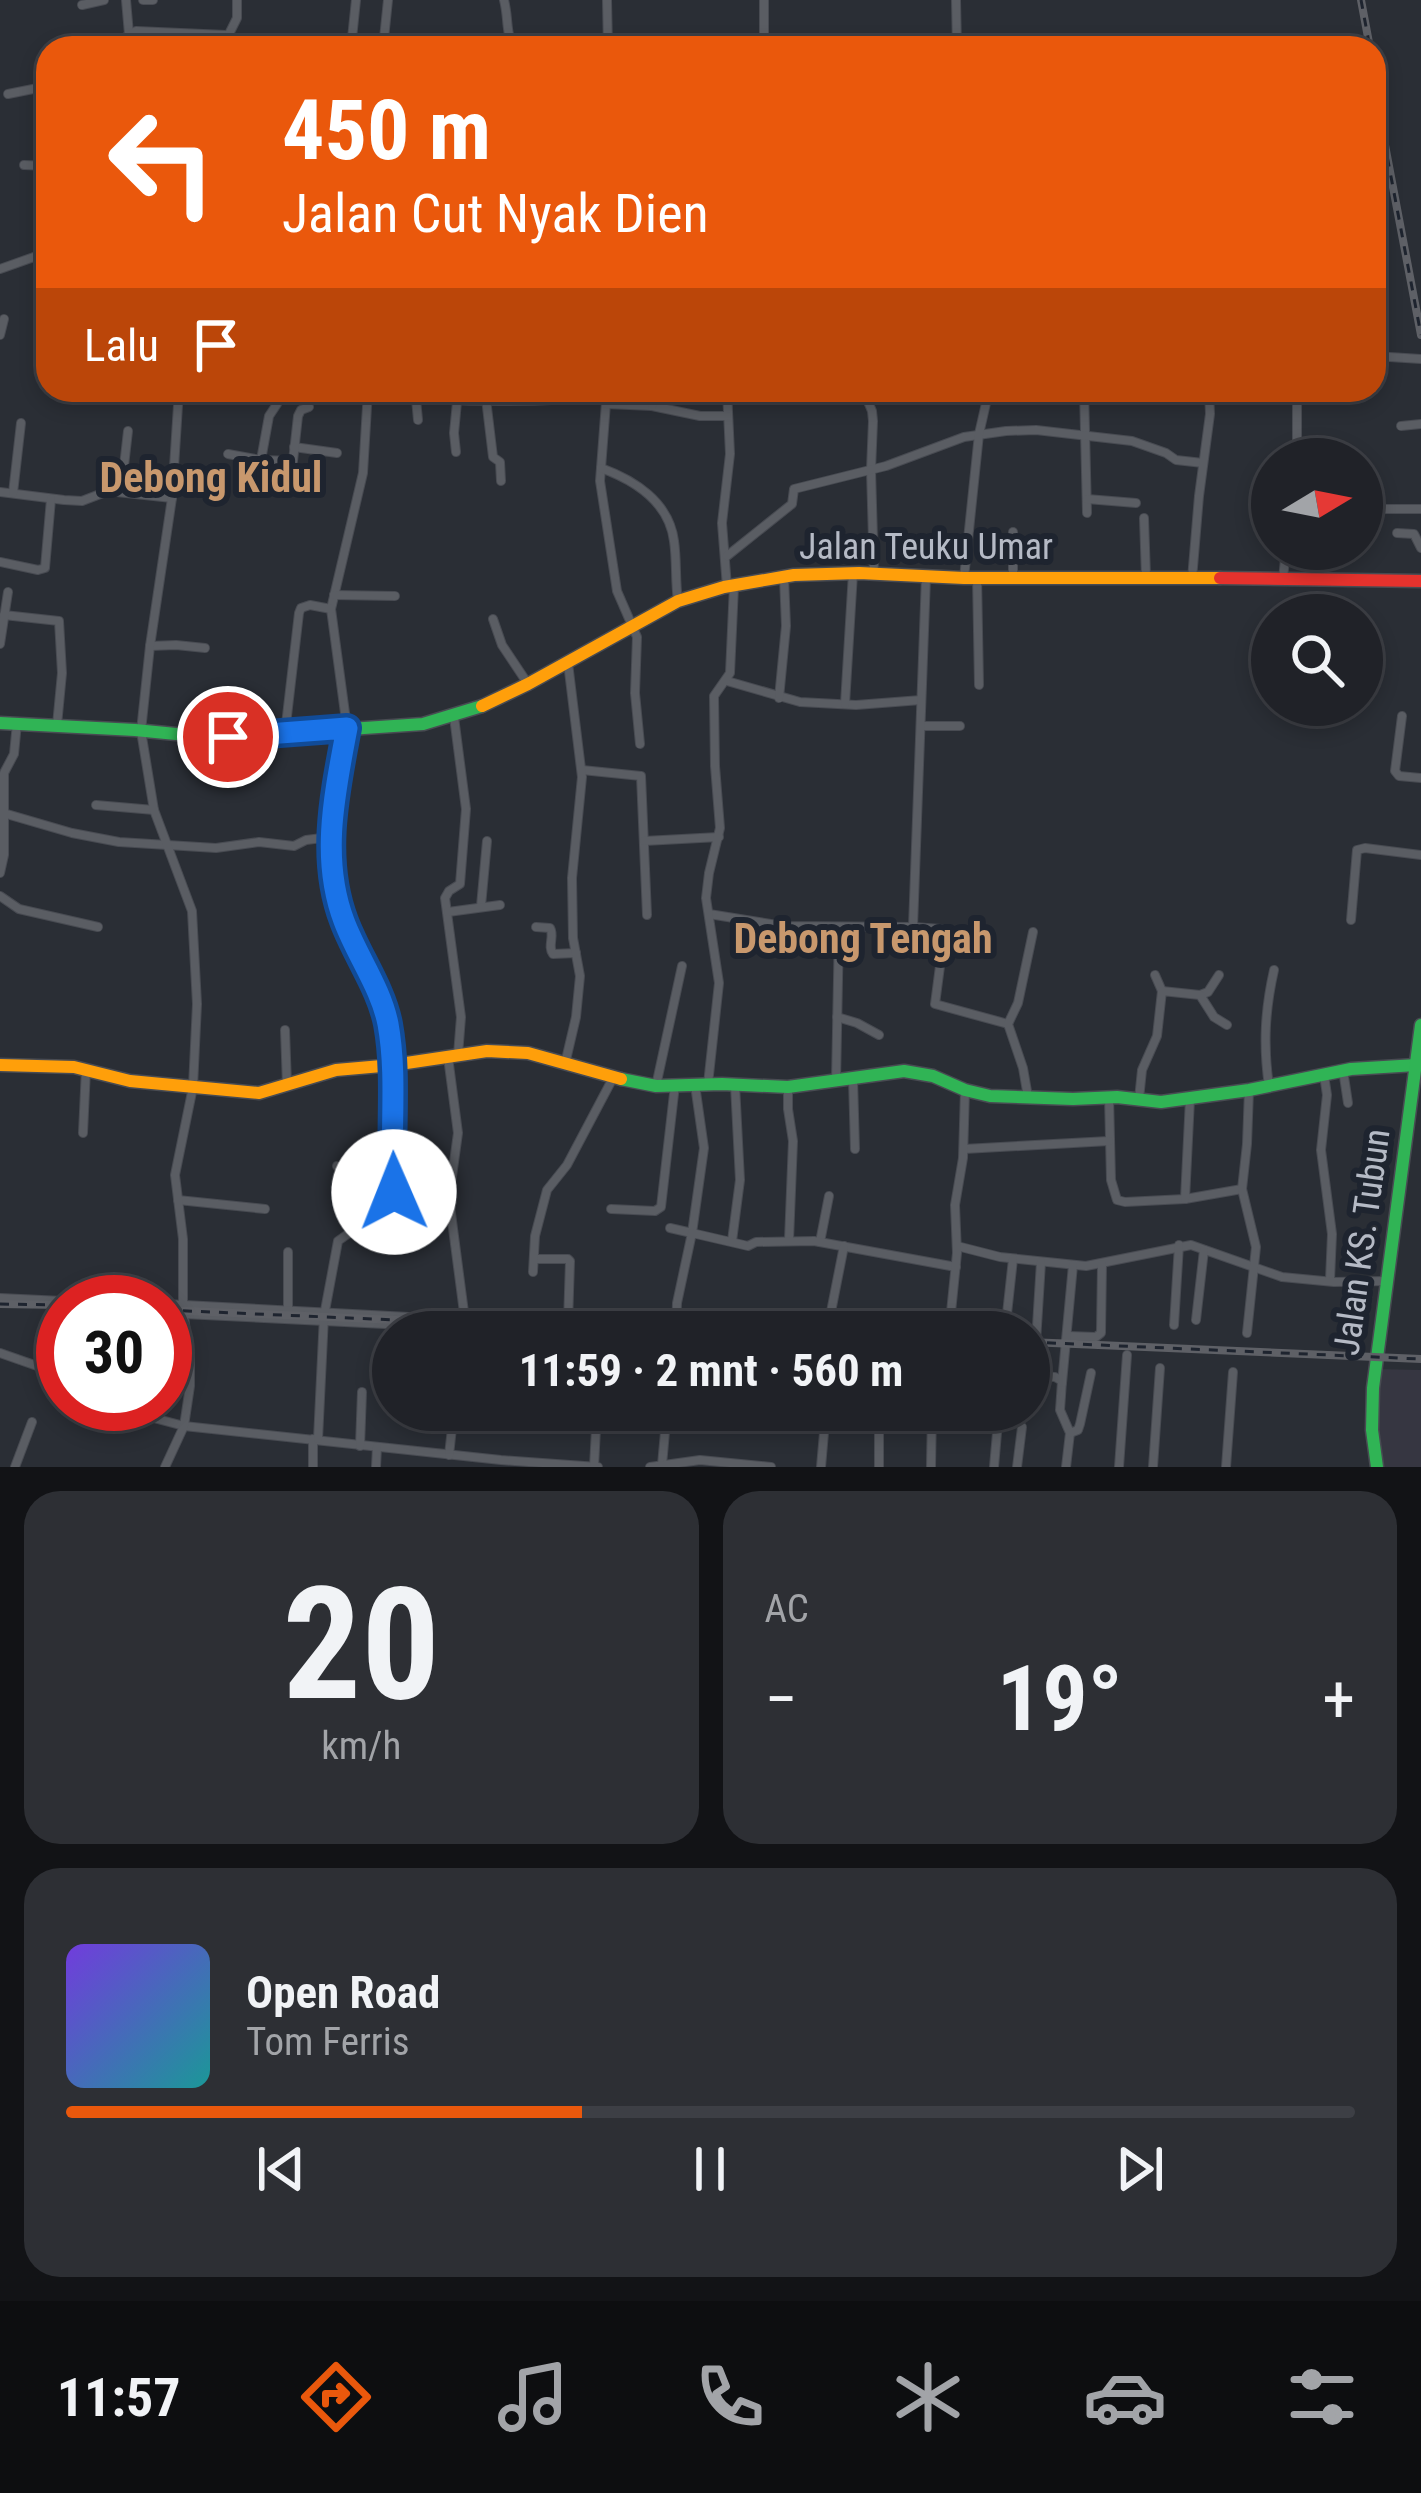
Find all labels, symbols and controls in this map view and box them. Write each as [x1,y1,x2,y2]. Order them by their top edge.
text: 450 m [282,81,491,180]
icon: left [84,84,240,240]
text: Jalan Cut Nyak Dien [282,182,709,245]
icon: arrive [183,312,249,378]
text: Lalu [84,319,159,372]
north arrow [1251,438,1383,570]
map controls [1251,438,1383,726]
district label: Debong Kidul [100,453,322,502]
street label: Jalan Teuku Umar [799,526,1053,568]
button: search [1251,594,1383,726]
pin [177,686,279,788]
icon: arrive [195,704,261,770]
district label: Debong Tengah [733,914,993,963]
street label: Jalan KS. Tubun [1325,1126,1399,1358]
position arrow [331,1129,457,1255]
speed limit sign: 30 [36,1275,192,1431]
text: 11:59 · 2 mnt · 560 m [519,1344,903,1397]
text: 20 [282,1553,440,1736]
text: AC [765,1586,809,1632]
text: 19° [997,1647,1123,1752]
text: − [765,1661,798,1738]
text: + [1322,1661,1355,1738]
text: km/h [321,1723,401,1769]
text: Open Road [246,1966,440,2019]
text: Tom Ferris [246,2019,409,2065]
icon: previous [248,2136,314,2202]
icon: pause [677,2136,743,2202]
icon: next [1107,2136,1173,2202]
icon: directions [294,2355,378,2439]
icon: music [491,2355,575,2439]
icon: phone [688,2355,772,2439]
icon: climate [886,2355,970,2439]
icon: car [1083,2355,1167,2439]
icon: filters [1280,2355,1364,2439]
text: 11:57 [57,2366,181,2429]

